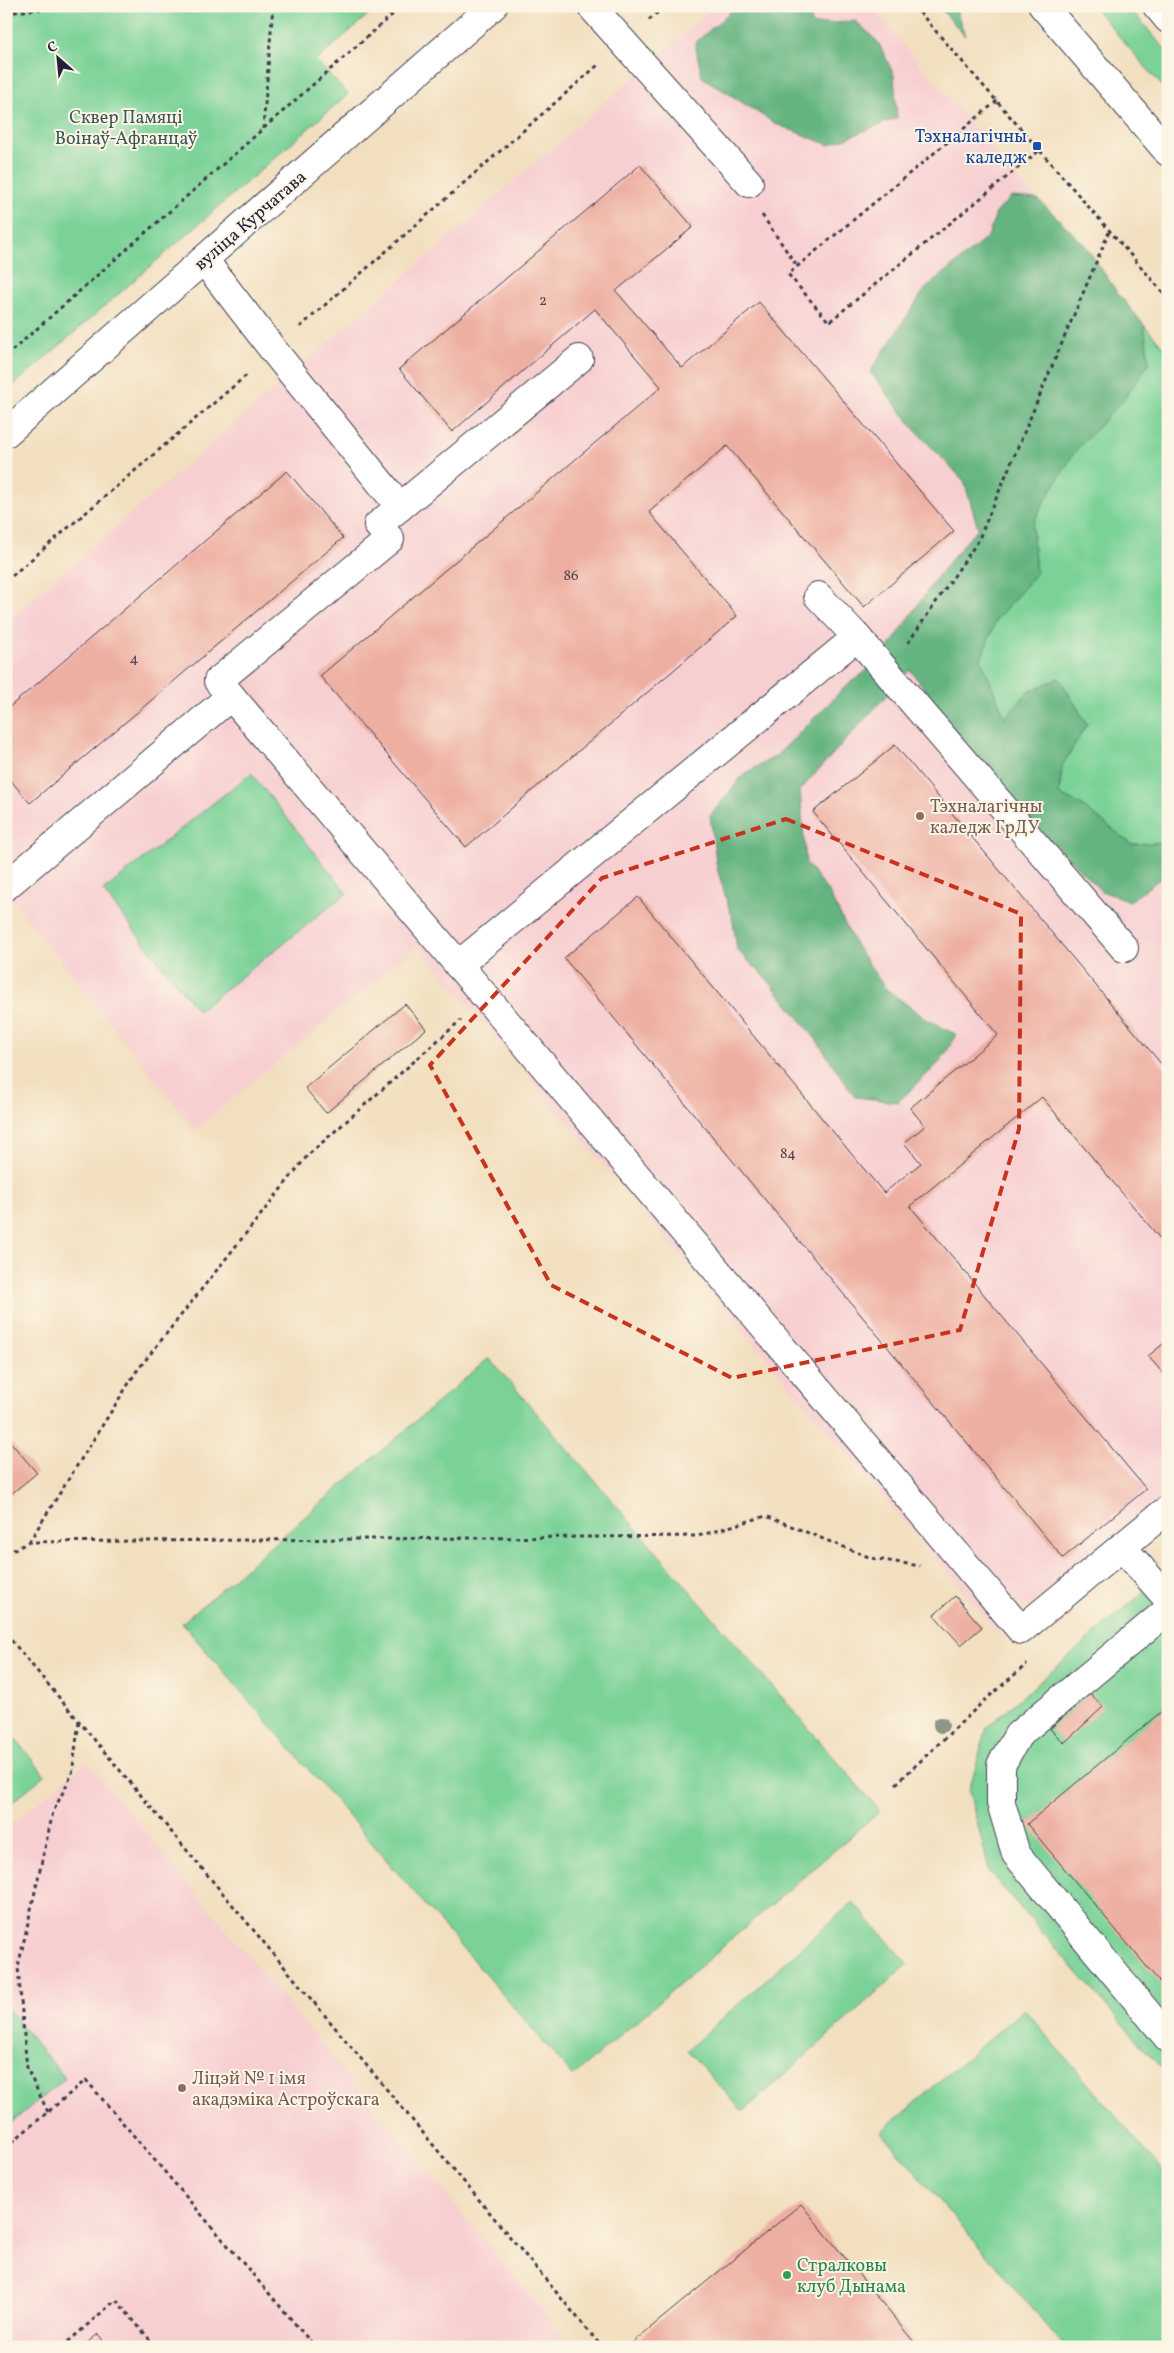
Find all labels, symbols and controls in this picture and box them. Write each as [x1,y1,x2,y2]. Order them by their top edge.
north arrow [32,32,82,82]
text: С [44,37,61,58]
park label: Сквер Памяці Воінаў-Афганцаў [55,106,198,152]
place label: Тэхналагічны каледж [915,125,1027,171]
marker: Тэхналагічны каледж [1031,140,1043,152]
street label: вуліца Курчатава [189,165,313,277]
house number: 2 [539,291,547,312]
house number: 86 [563,566,579,587]
house number: 4 [130,649,139,670]
place label: Тэхналагічны каледж ГрДУ [930,795,1043,841]
marker: Тэхналагічны каледж ГрДУ [914,810,926,822]
house number: 84 [780,1144,796,1165]
place label: Ліцэй № 1 імя акадэміка Астроўскага [192,2067,380,2113]
marker: Ліцэй № 1 імя акадэміка Астроўскага [176,2082,188,2094]
place label: Стралковы клуб Дынама [797,2254,906,2300]
marker: Стралковы клуб Дынама [781,2269,793,2281]

